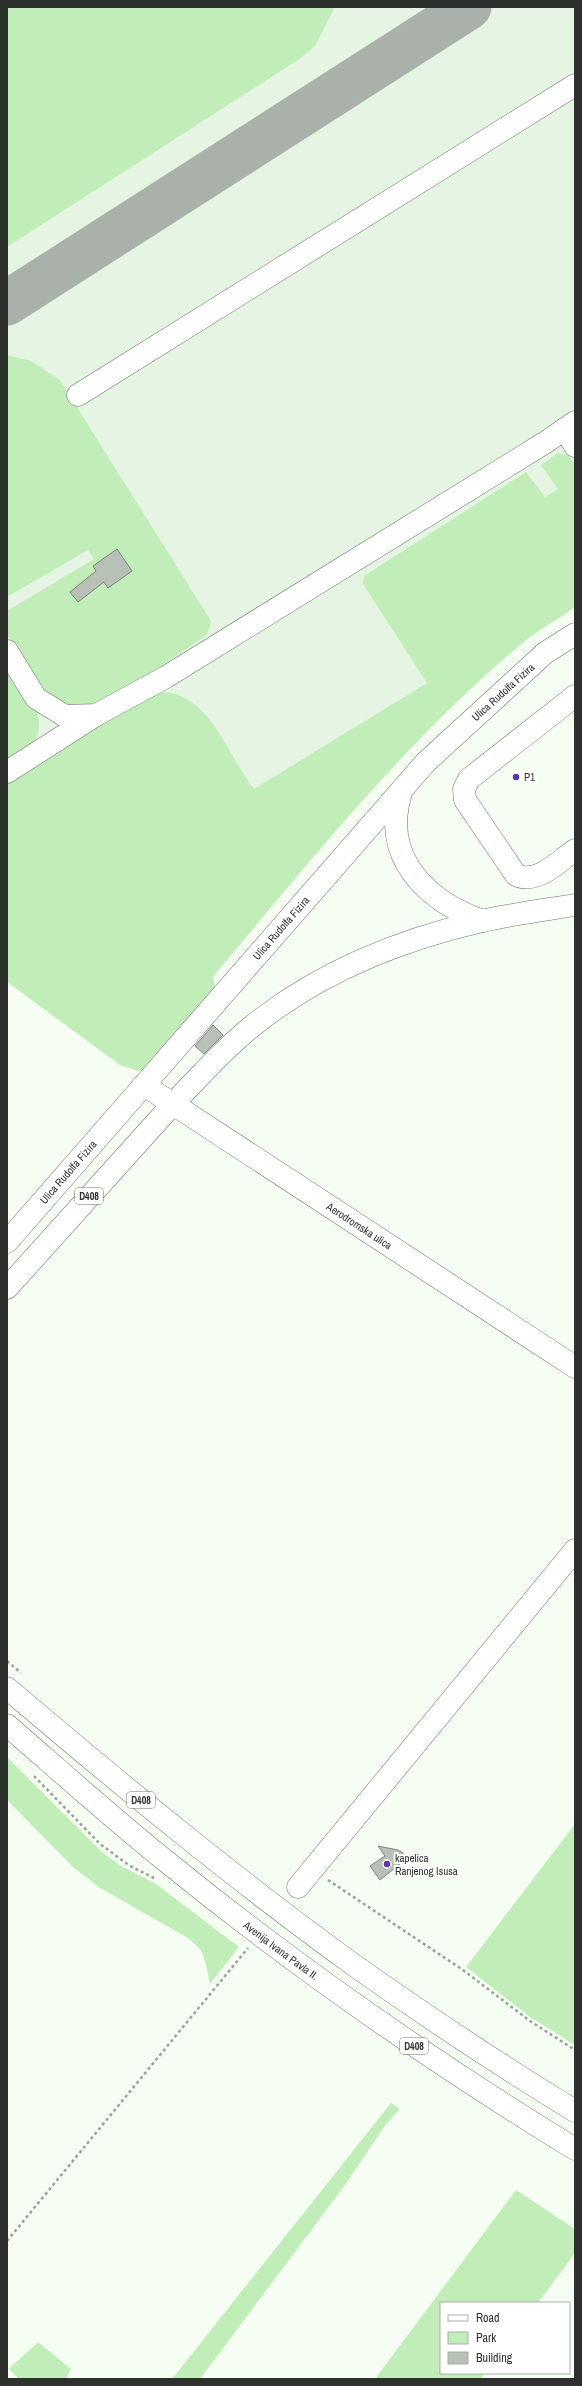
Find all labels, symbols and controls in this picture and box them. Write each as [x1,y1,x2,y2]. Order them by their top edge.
street label: Ulica Rudolfa Fizira [469,660,537,724]
place label: P1 [524,770,535,784]
marker: P1 [511,772,521,782]
street label: Ulica Rudolfa Fizira [250,893,312,963]
street label: Ulica Rudolfa Fizira [37,1137,100,1207]
road number: D408 [75,1188,103,1204]
street label: Aerodromska ulica [323,1199,395,1252]
road number: D408 [127,1792,155,1808]
place label: kapelica Ranjenog Isusa [395,1851,458,1878]
marker: kapelica Ranjenog Isusa [382,1859,392,1869]
street label: Avenija Ivana Pavla II. [240,1917,321,1983]
road number: D408 [400,2038,428,2054]
legend [440,2302,570,2374]
text: Road [476,2310,500,2326]
text: Park [476,2330,496,2346]
text: Building [476,2350,513,2366]

